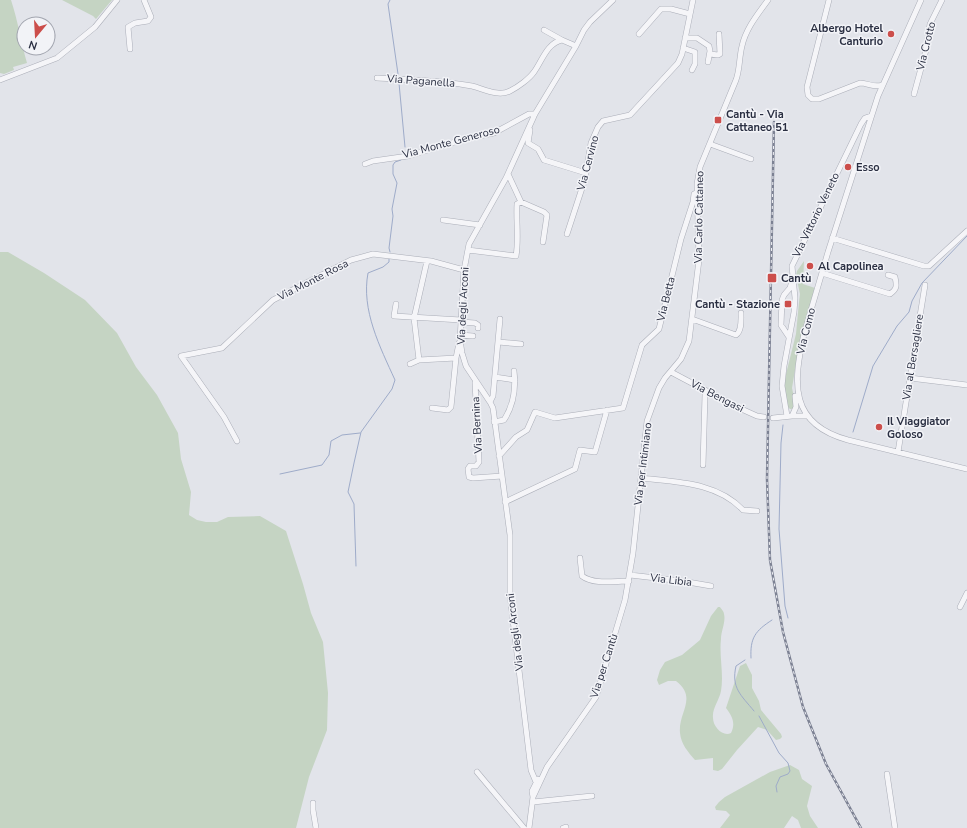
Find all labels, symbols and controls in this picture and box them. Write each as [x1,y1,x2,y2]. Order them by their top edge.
north arrow [16,16,56,56]
street label: Via Crotto [912,20,939,73]
place label: Albergo Hotel Canturio [810,21,883,49]
marker: Albergo Hotel Canturio [886,29,896,39]
text: N [27,37,39,53]
street label: Via Paganella [386,71,456,91]
place label: Cantù - Via Cattaneo 51 [726,107,788,135]
marker: Cantù - Via Cattaneo 51 [713,115,723,125]
street label: Via Monte Generoso [400,122,501,162]
street label: Via Cervino [573,134,603,193]
place label: Esso [856,160,880,175]
marker: Esso [843,162,853,172]
street label: Via Vittorio Veneto [788,170,843,261]
street label: Via Carlo Cattaneo [691,171,707,264]
street label: Via Monte Rosa [274,256,351,305]
place label: Al Capolinea [818,259,884,274]
marker: Al Capolinea [805,261,815,271]
street label: Via degli Arconi [453,267,473,346]
place label: Cantù [781,271,811,286]
marker: Cantù [766,272,778,284]
street label: Via Betta [653,275,679,324]
place label: Cantù - Stazione [695,297,780,312]
marker: Cantù - Stazione [783,299,793,309]
street label: Via Como [793,306,819,357]
street label: Via al Bersagliere [899,313,927,402]
street label: Via Bengasi [687,376,746,416]
street label: Via Bernina [468,396,486,455]
place label: Il Viaggiator Goloso [887,414,951,442]
street label: Via per Intimiano [630,422,656,507]
marker: Il Viaggiator Goloso [874,422,884,432]
street label: Via Libia [648,570,693,590]
street label: Via degli Arconi [503,592,527,673]
street label: Via per Cantù [586,632,622,701]

